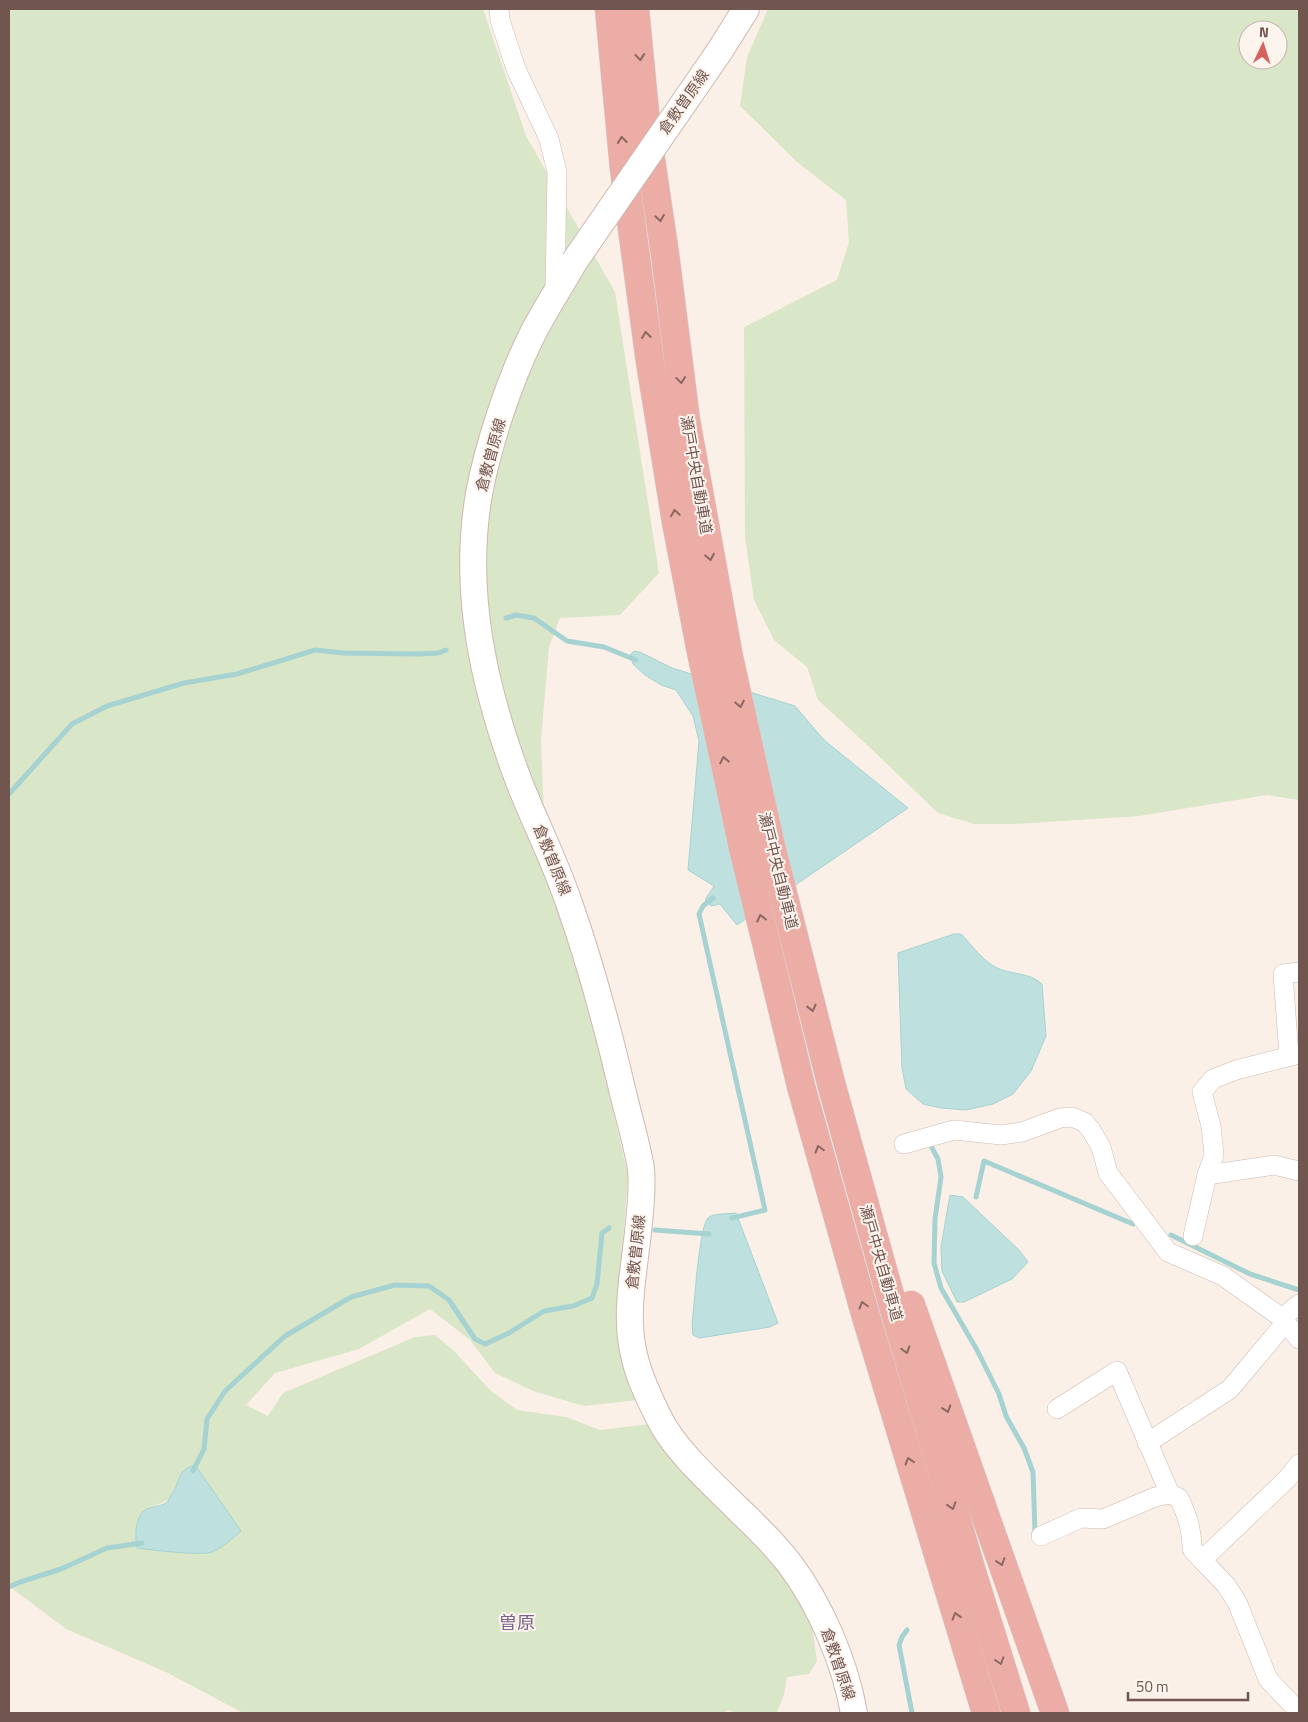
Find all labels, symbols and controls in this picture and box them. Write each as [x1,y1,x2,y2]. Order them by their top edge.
north arrow [1238,20,1288,70]
text: N [1258,21,1270,42]
one-way arrow [634,54,645,62]
street label: 倉敷曽原線 [653,64,715,139]
one-way arrow [616,135,627,143]
one-way arrow [654,215,665,223]
one-way arrow [641,331,652,339]
one-way arrow [675,376,686,384]
street label: 瀬戸中央自動車道 [675,414,718,536]
street label: 倉敷曽原線 [470,416,511,494]
one-way arrow [670,509,680,518]
one-way arrow [705,553,715,562]
one-way arrow [734,700,745,709]
one-way arrow [719,755,730,764]
street label: 瀬戸中央自動車道 [753,810,804,932]
street label: 倉敷曽原線 [528,821,577,899]
one-way arrow [756,915,766,923]
one-way arrow [806,1003,816,1011]
one-way arrow [814,1145,824,1153]
street label: 瀬戸中央自動車道 [854,1202,909,1324]
street label: 倉敷曽原線 [620,1213,651,1290]
one-way arrow [858,1302,868,1310]
one-way arrow [900,1345,910,1354]
one-way arrow [941,1404,951,1413]
one-way arrow [905,1457,915,1465]
one-way arrow [946,1501,956,1509]
one-way arrow [995,1557,1005,1566]
district label: 曽原 [499,1609,535,1636]
one-way arrow [952,1613,962,1621]
street label: 倉敷曽原線 [815,1625,862,1703]
one-way arrow [994,1656,1004,1665]
scale bar [1128,1670,1248,1702]
text: 50 m [1136,1675,1169,1698]

